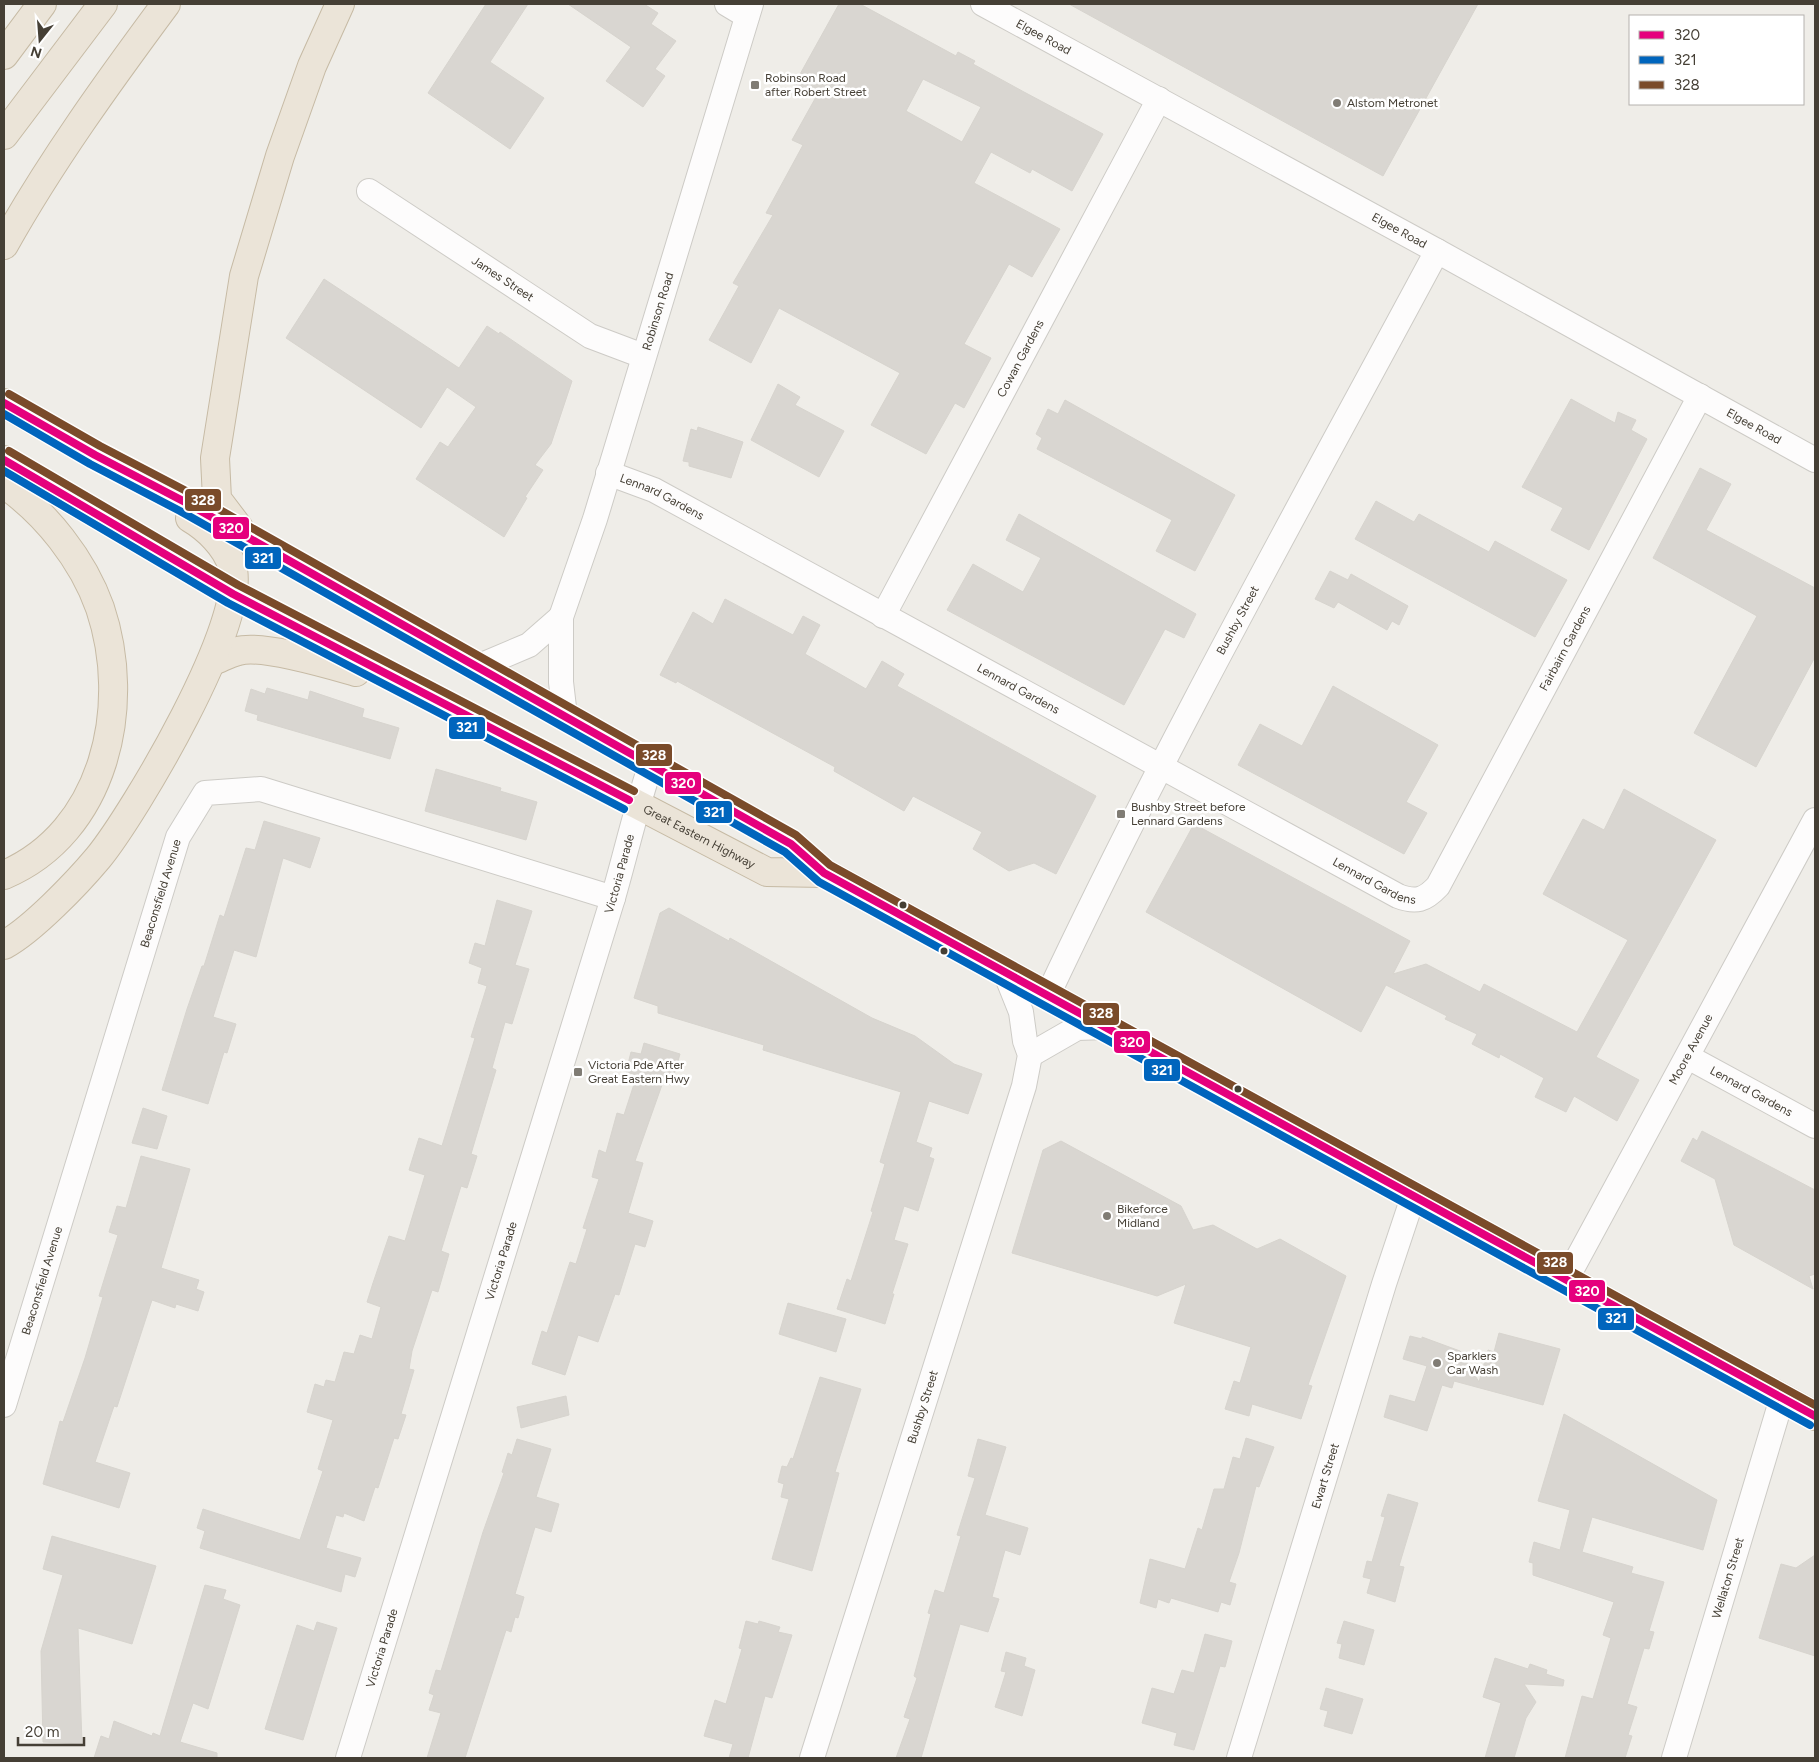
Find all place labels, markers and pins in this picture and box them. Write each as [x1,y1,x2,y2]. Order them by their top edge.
place label: Robinson Road after Robert Street [765,71,867,99]
marker: Robinson Road after Robert Street [749,79,761,91]
place label: Alstom Metronet [1347,96,1439,110]
marker: Alstom Metronet [1331,97,1343,109]
place label: Bushby Street before Lennard Gardens [1131,800,1246,828]
marker: Bushby Street before Lennard Gardens [1115,808,1127,820]
unlabelled marker [898,900,908,910]
unlabelled marker [939,946,949,956]
place label: Victoria Pde After Great Eastern Hwy [588,1058,690,1086]
marker: Victoria Pde After Great Eastern Hwy [572,1066,584,1078]
unlabelled marker [1233,1084,1243,1094]
place label: Bikeforce Midland [1117,1202,1168,1230]
marker: Bikeforce Midland [1101,1210,1113,1222]
place label: Sparklers Car Wash [1447,1349,1499,1377]
marker: Sparklers Car Wash [1431,1357,1443,1369]

